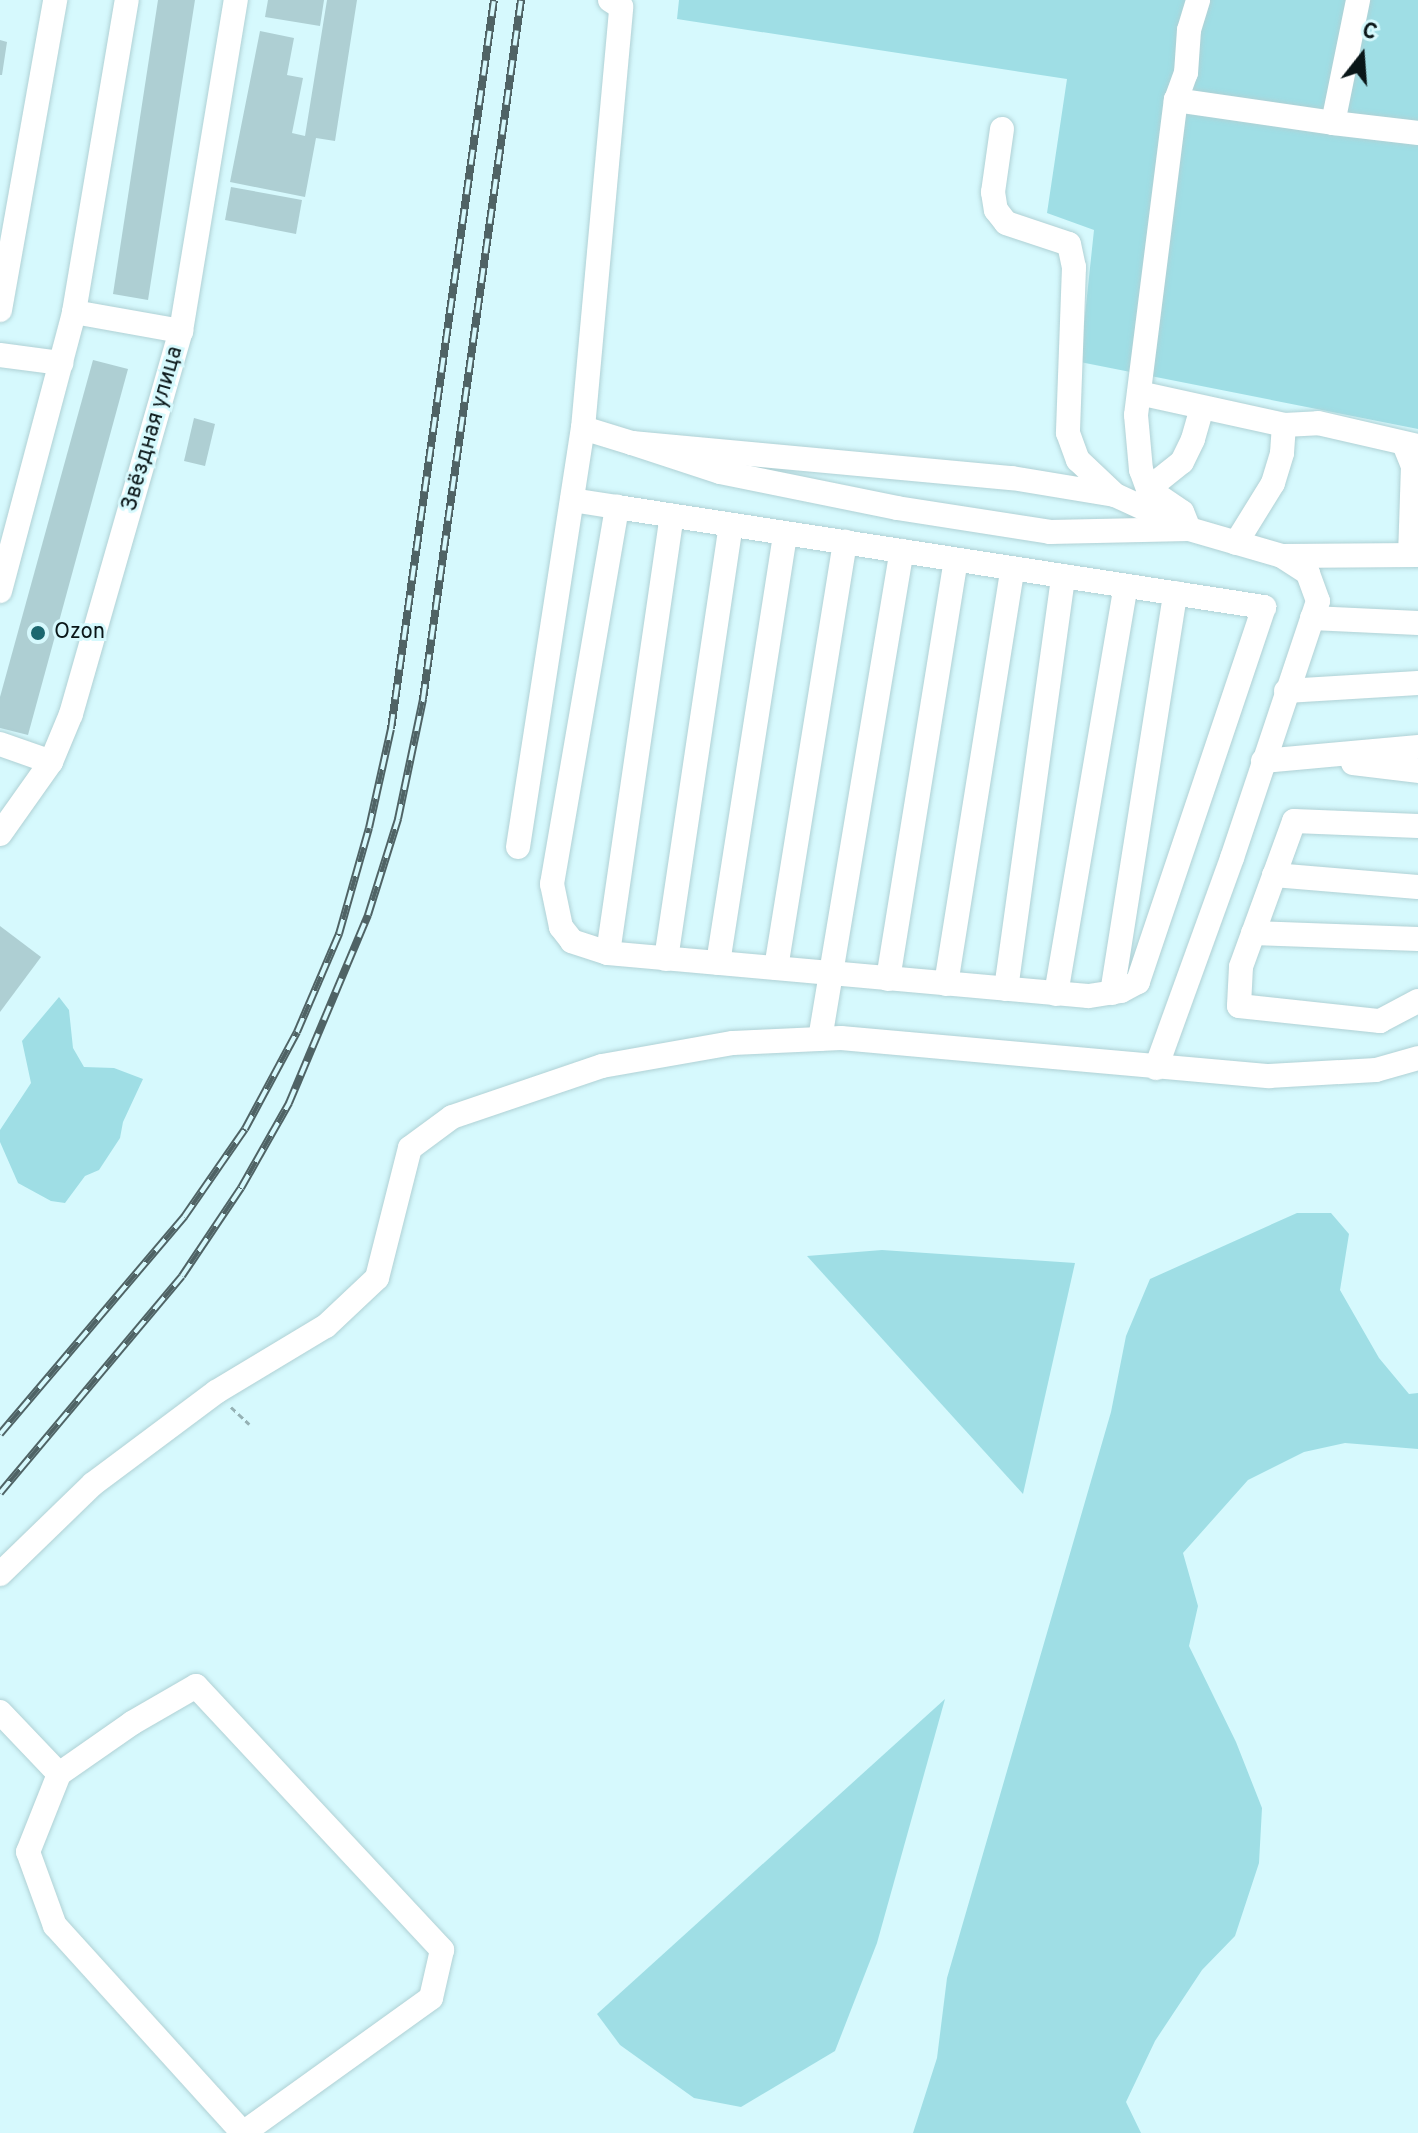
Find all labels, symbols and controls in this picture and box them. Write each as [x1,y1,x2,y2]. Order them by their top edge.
north arrow [1322,16,1402,96]
text: С [1358,18,1380,48]
street label: Звёздная улица [117,344,189,514]
place label: Ozon [54,620,105,646]
marker: Ozon [29,624,47,642]

